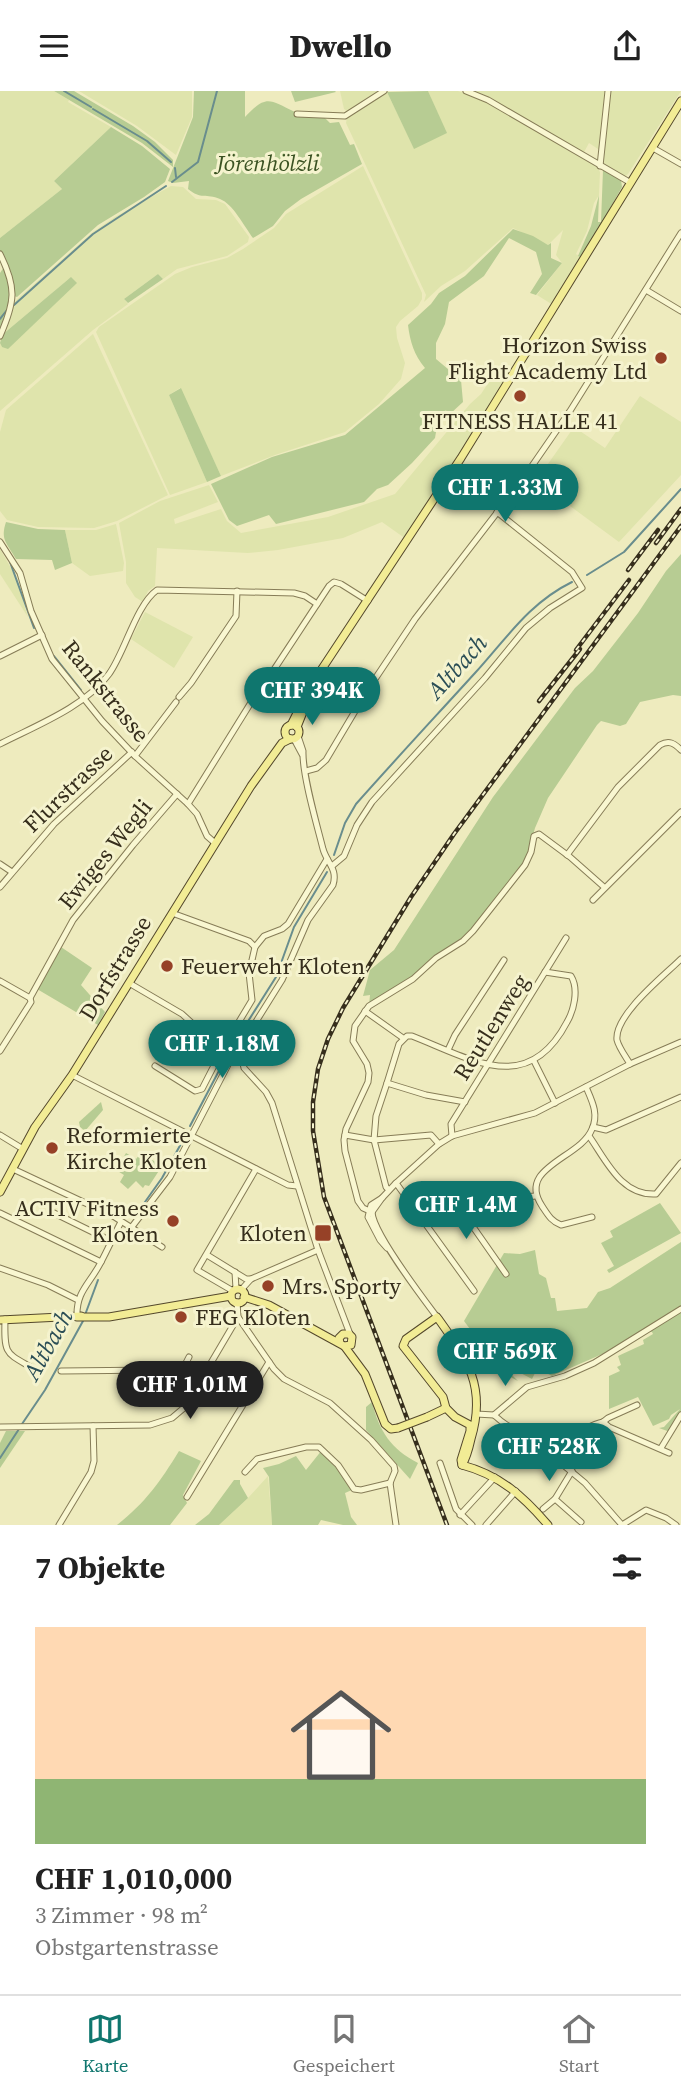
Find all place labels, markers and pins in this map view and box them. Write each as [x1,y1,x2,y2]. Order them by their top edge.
place label: Horizon Swiss Flight Academy Ltd [448,329,647,387]
marker: Horizon Swiss Flight Academy Ltd [653,350,669,366]
marker: FITNESS HALLE 41 [512,388,528,404]
place label: FITNESS HALLE 41 [422,405,618,437]
pin: CHF 1.33M [425,465,585,524]
pin: CHF 394K [240,667,384,727]
place label: Feuerwehr Kloten [181,950,365,982]
marker: Feuerwehr Kloten [159,958,175,974]
pin: CHF 1.18M [142,1021,302,1080]
place label: Reformierte Kirche Kloten [66,1119,207,1177]
marker: Reformierte Kirche Kloten [44,1140,60,1156]
pin: CHF 1.4M [394,1181,538,1241]
place label: ACTIV Fitness Kloten [15,1192,159,1250]
marker: ACTIV Fitness Kloten [165,1213,181,1229]
place label: Kloten [239,1217,307,1249]
marker: Kloten [313,1223,333,1243]
place label: Mrs. Sporty [282,1270,401,1302]
marker: Mrs. Sporty [260,1278,276,1294]
place label: FEG Kloten [195,1301,311,1333]
marker: FEG Kloten [173,1309,189,1325]
pin: CHF 569K [433,1329,577,1388]
pin: CHF 1.01M [110,1361,270,1421]
pin: CHF 528K [477,1423,621,1483]

